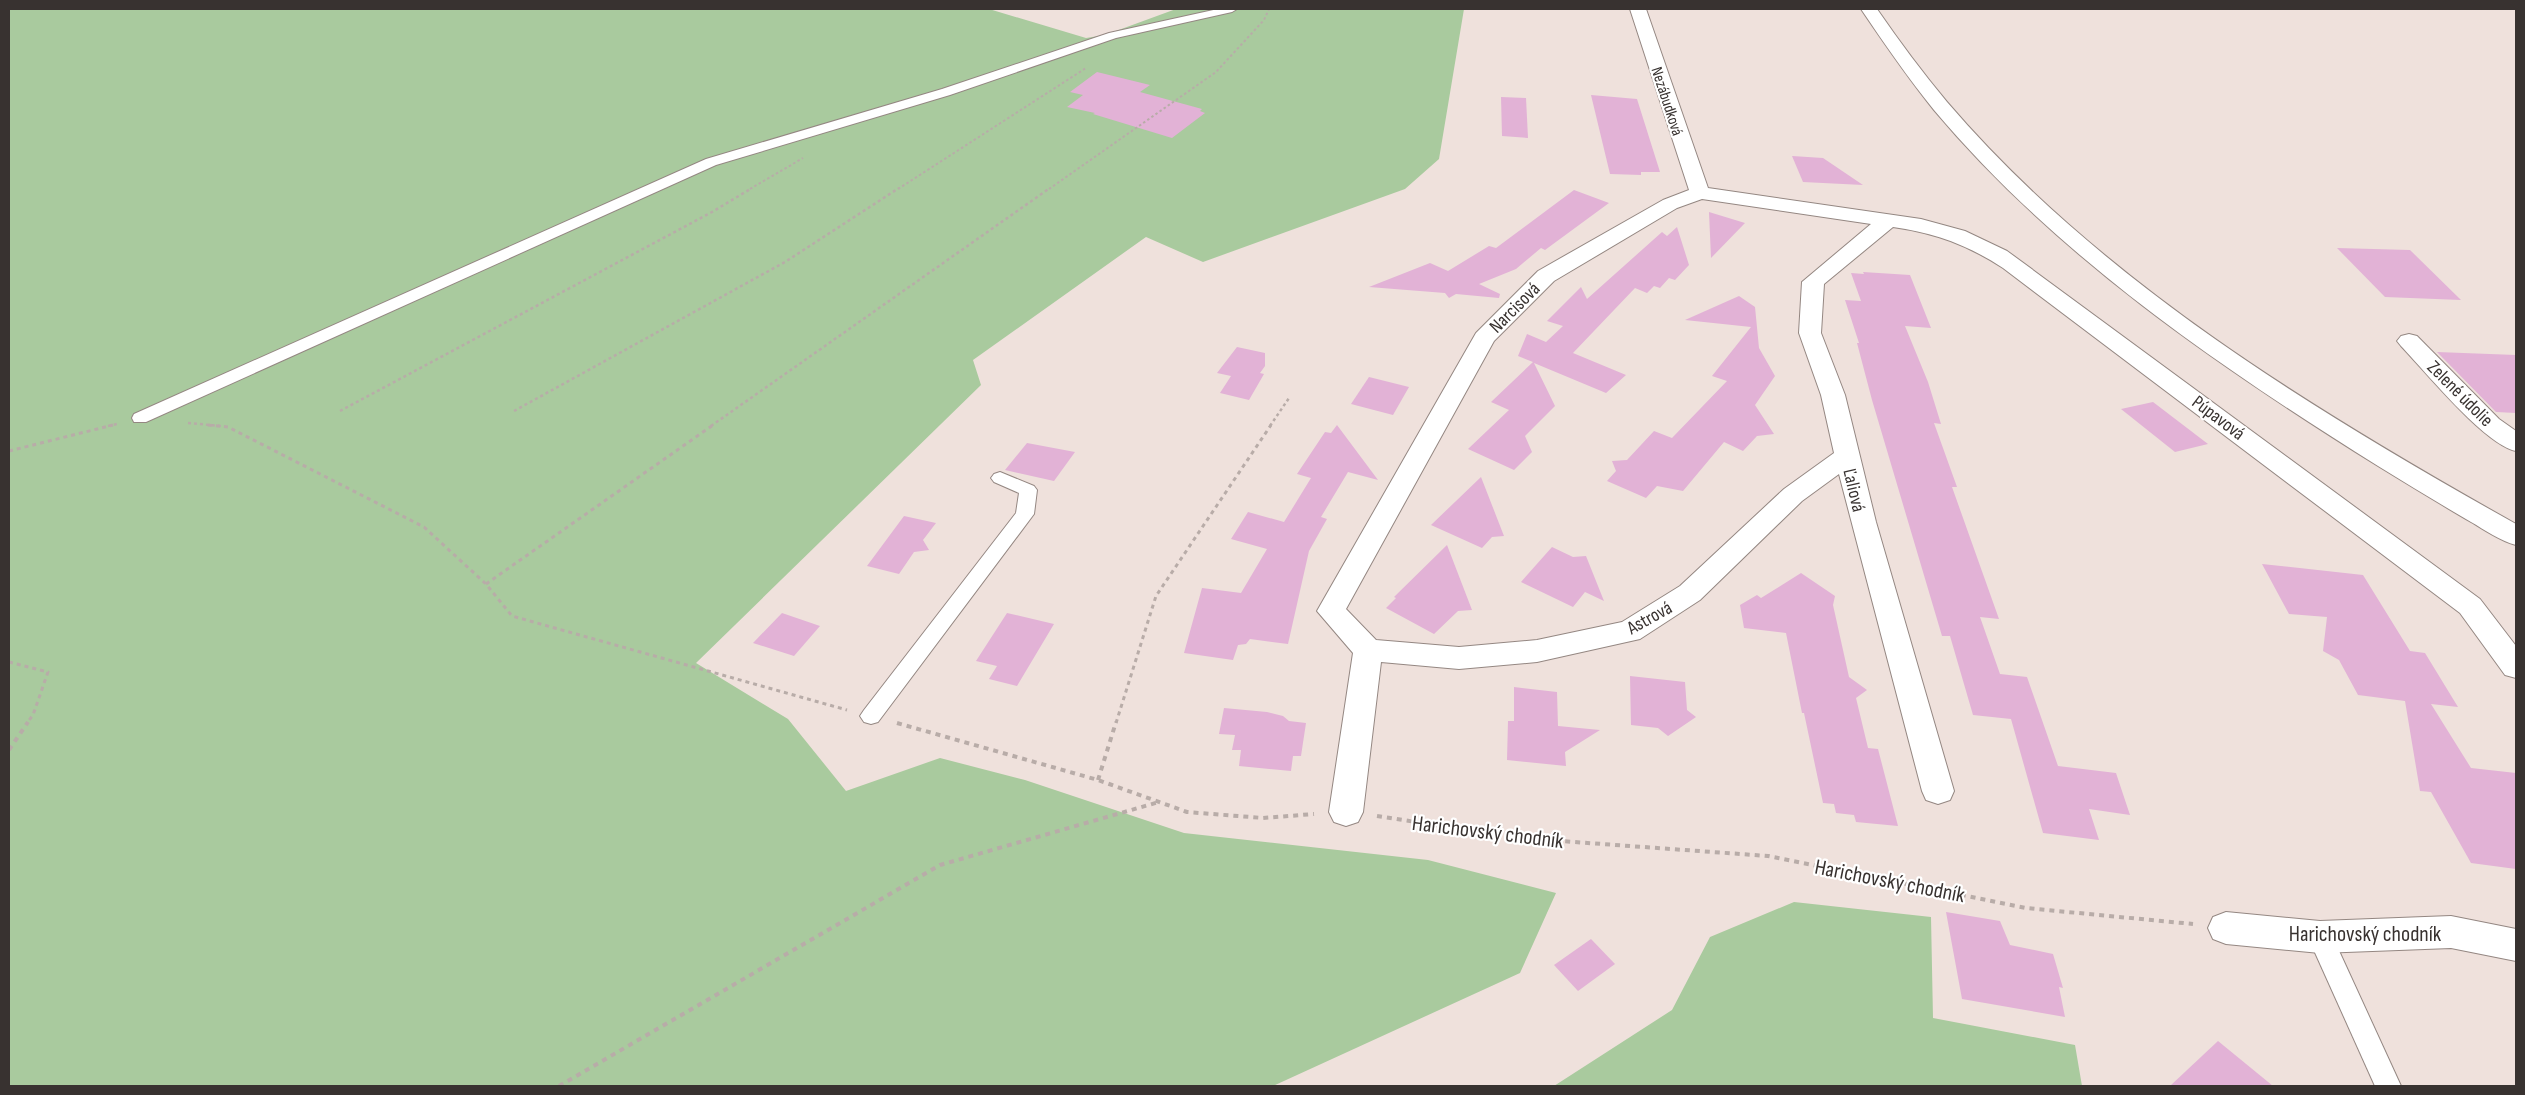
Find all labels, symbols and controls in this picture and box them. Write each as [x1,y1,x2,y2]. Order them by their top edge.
street label: Nezábudková [1647,65,1687,138]
street label: Narcisová [1485,278,1545,338]
street label: Zelené údolie [2422,356,2498,432]
street label: Púpavová [2187,391,2249,446]
street label: Ľaliová [1837,466,1870,514]
street label: Astrová [1622,597,1676,641]
street label: Harichovský chodník [1411,810,1566,855]
street label: Harichovský chodník [1812,854,1968,909]
street label: Harichovský chodník [2289,921,2442,948]

